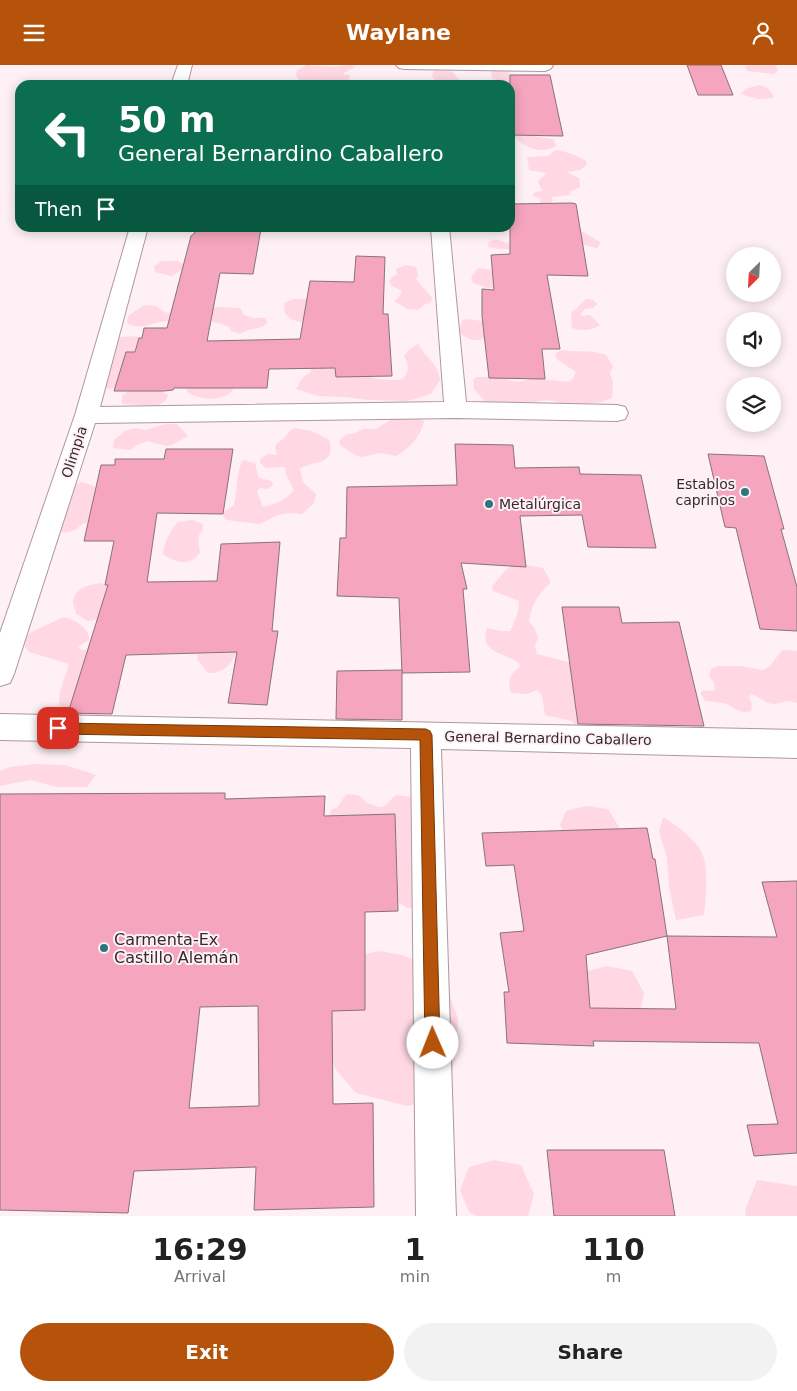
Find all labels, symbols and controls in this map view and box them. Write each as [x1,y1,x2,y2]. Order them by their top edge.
icon: menu [20,19,48,47]
icon: person [749,19,777,47]
text: Waylane [346,20,451,45]
icon: left [35,100,100,165]
text: 50 m [118,100,215,140]
text: General Bernardino Caballero [118,141,444,166]
icon: arrive [92,195,120,223]
text: Then [35,198,82,220]
north arrow [726,247,781,303]
map controls [726,247,781,432]
button: sound [726,312,781,367]
button: layers [726,377,781,432]
street label: Olimpia [58,424,90,480]
place label: Establos caprinos [675,476,735,508]
marker: Establos caprinos [739,486,751,498]
place label: Metalúrgica [499,496,581,512]
marker: Metalúrgica [483,498,495,510]
pin [37,707,79,749]
icon: arrive [44,714,72,742]
street label: General Bernardino Caballero [444,728,652,748]
place label: Carmenta-Ex Castillo Alemán [114,930,239,967]
marker: Carmenta-Ex Castillo Alemán [98,942,110,954]
position arrow [406,1016,458,1068]
text: 16:29 [152,1232,248,1267]
text: 1 [404,1232,425,1267]
text: 110 [582,1232,645,1267]
text: Arrival [174,1267,226,1286]
text: min [400,1267,430,1286]
text: m [606,1267,621,1286]
button: Exit [20,1323,394,1381]
button: Share [404,1323,777,1381]

